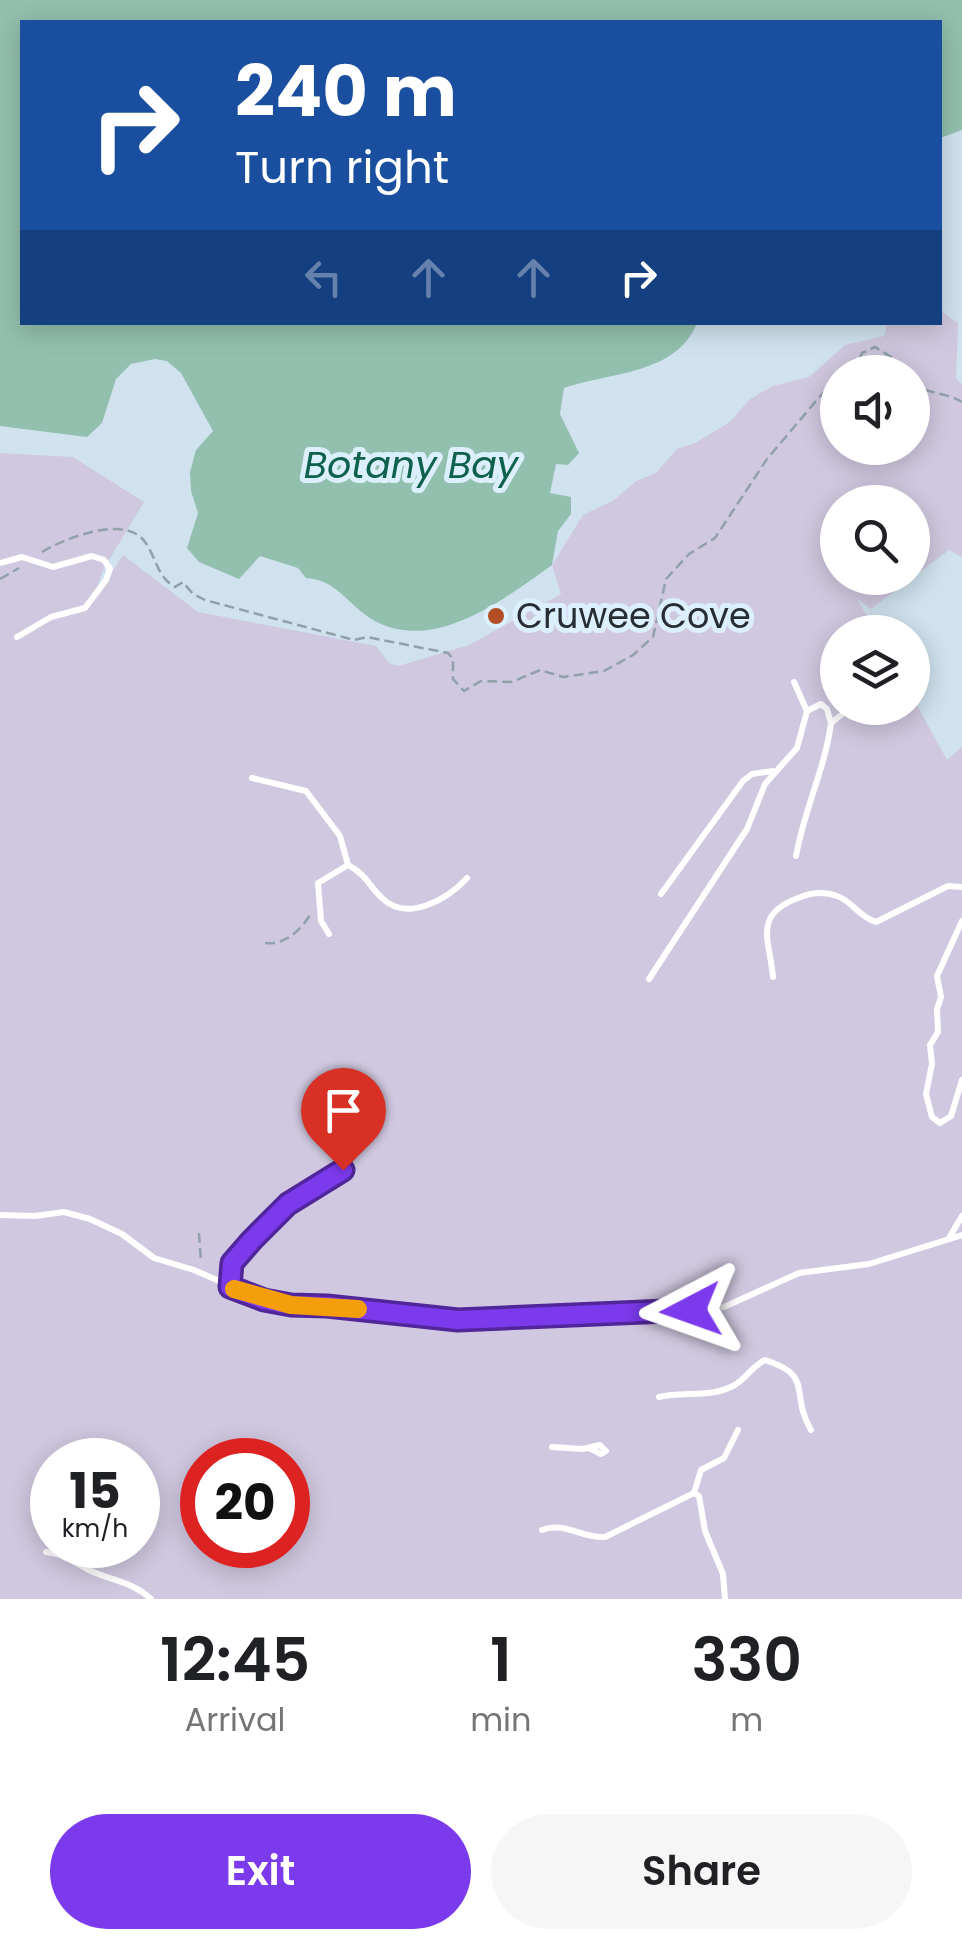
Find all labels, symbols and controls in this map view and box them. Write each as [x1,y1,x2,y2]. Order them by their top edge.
text: 240 m [235,42,457,141]
icon: right [70,60,200,190]
text: Turn right [235,136,449,199]
icon: left [296,250,351,305]
icon: ahead [401,250,456,305]
icon: ahead [506,250,561,305]
icon: right [611,250,666,305]
map controls [820,355,930,725]
button: sound [820,355,930,465]
water label: Botany Bay [304,438,520,491]
button: search [820,485,930,595]
place label: Cruwee Cove [516,591,751,640]
marker: Cruwee Cove [485,605,507,627]
button: layers [820,615,930,725]
pin [301,1068,386,1171]
icon: arrive [316,1083,371,1138]
position arrow [639,1258,743,1362]
speed limit sign: 20 [180,1438,310,1568]
text: 15 [69,1455,121,1526]
text: km/h [62,1511,128,1546]
text: 12:45 [160,1618,310,1702]
text: 1 [490,1618,512,1702]
text: 330 [691,1618,802,1702]
text: Arrival [185,1697,285,1742]
text: min [470,1697,531,1742]
text: m [730,1697,763,1742]
button: Exit [50,1814,471,1929]
button: Share [491,1814,912,1929]

